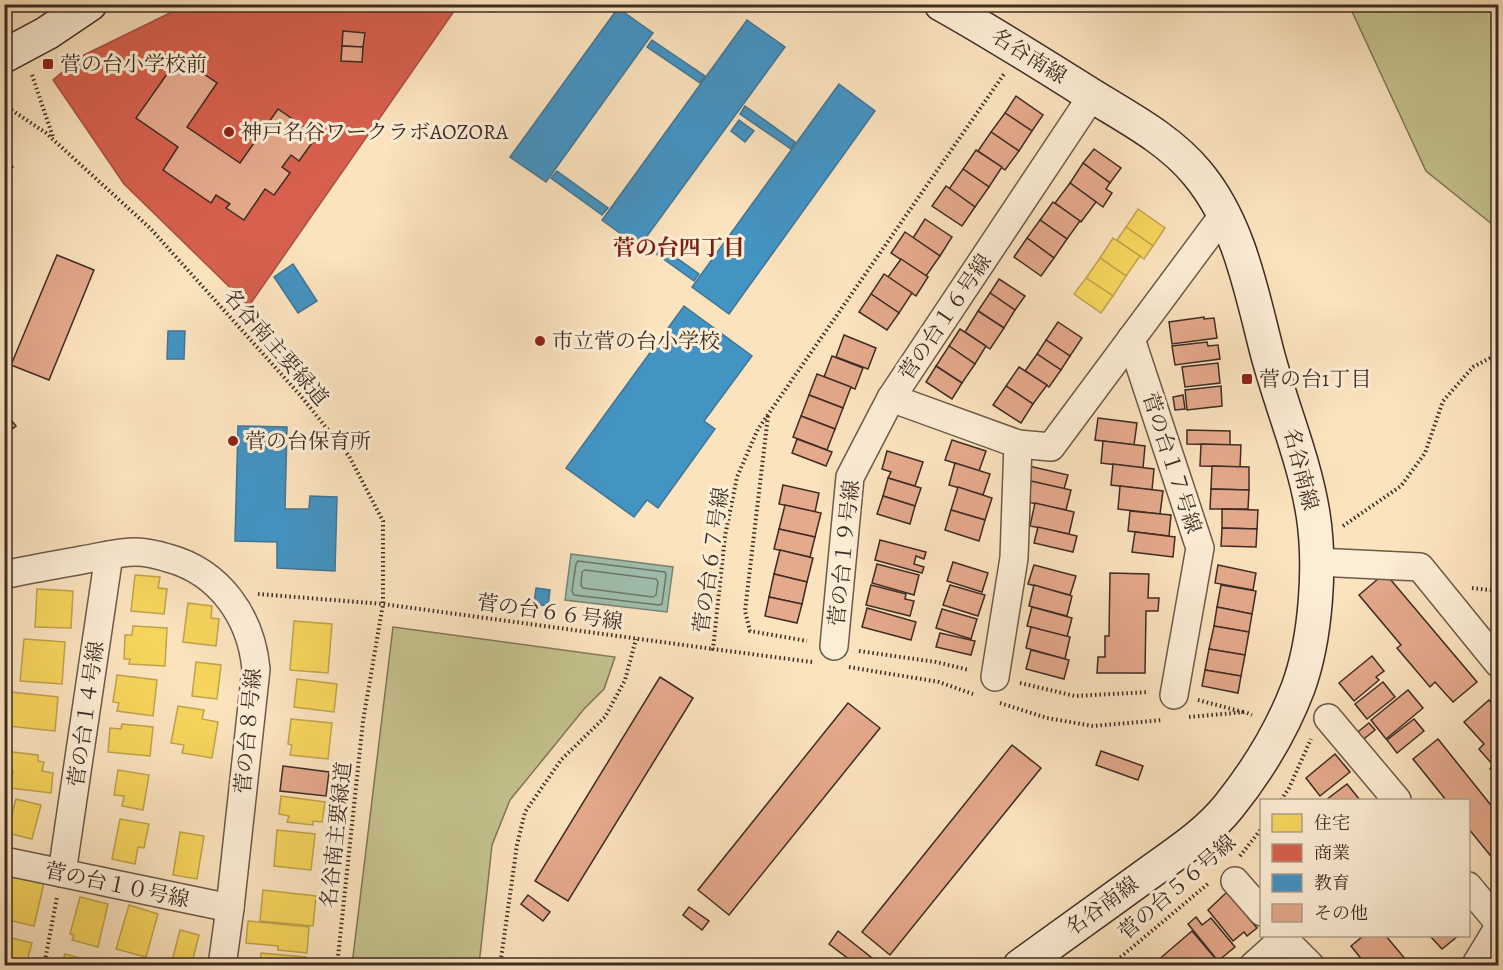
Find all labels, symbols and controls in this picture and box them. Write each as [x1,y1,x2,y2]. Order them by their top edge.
street label: 名谷南線 [986,22,1072,90]
place label: 菅の台小学校前 [60,50,207,78]
marker: 菅の台小学校前 [41,57,55,71]
place label: 神戸名谷ワークラボAOZORA [241,118,509,146]
marker: 神戸名谷ワークラボAOZORA [222,125,236,139]
district label: 菅の台四丁目 [613,233,745,263]
street label: 菅の台１６号線 [892,248,998,386]
street label: 名谷南主要緑道 [217,282,335,412]
place label: 市立菅の台小学校 [552,327,720,355]
marker: 市立菅の台小学校 [533,334,547,348]
place label: 菅の台1丁目 [1259,365,1371,393]
marker: 菅の台1丁目 [1240,372,1254,386]
street label: 菅の台１７号線 [1136,389,1208,537]
street label: 名谷南線 [1277,425,1325,513]
place label: 菅の台保育所 [245,427,371,455]
marker: 菅の台保育所 [226,434,240,448]
street label: 菅の台１９号線 [822,478,866,628]
street label: 菅の台６７号線 [687,485,735,635]
street label: 菅の台６６号線 [475,588,625,636]
street label: 菅の台１４号線 [62,639,110,789]
street label: 菅の台８号線 [229,667,267,795]
street label: 名谷南主要緑道 [314,760,358,910]
legend [1260,799,1470,937]
text: 住宅 [1314,811,1350,835]
street label: 菅の台５６号線 [1112,828,1242,946]
text: 商業 [1314,841,1350,865]
street label: 菅の台１０号線 [42,856,192,914]
street label: 名谷南線 [1060,870,1144,942]
text: 教育 [1314,871,1350,895]
text: その他 [1314,901,1368,925]

